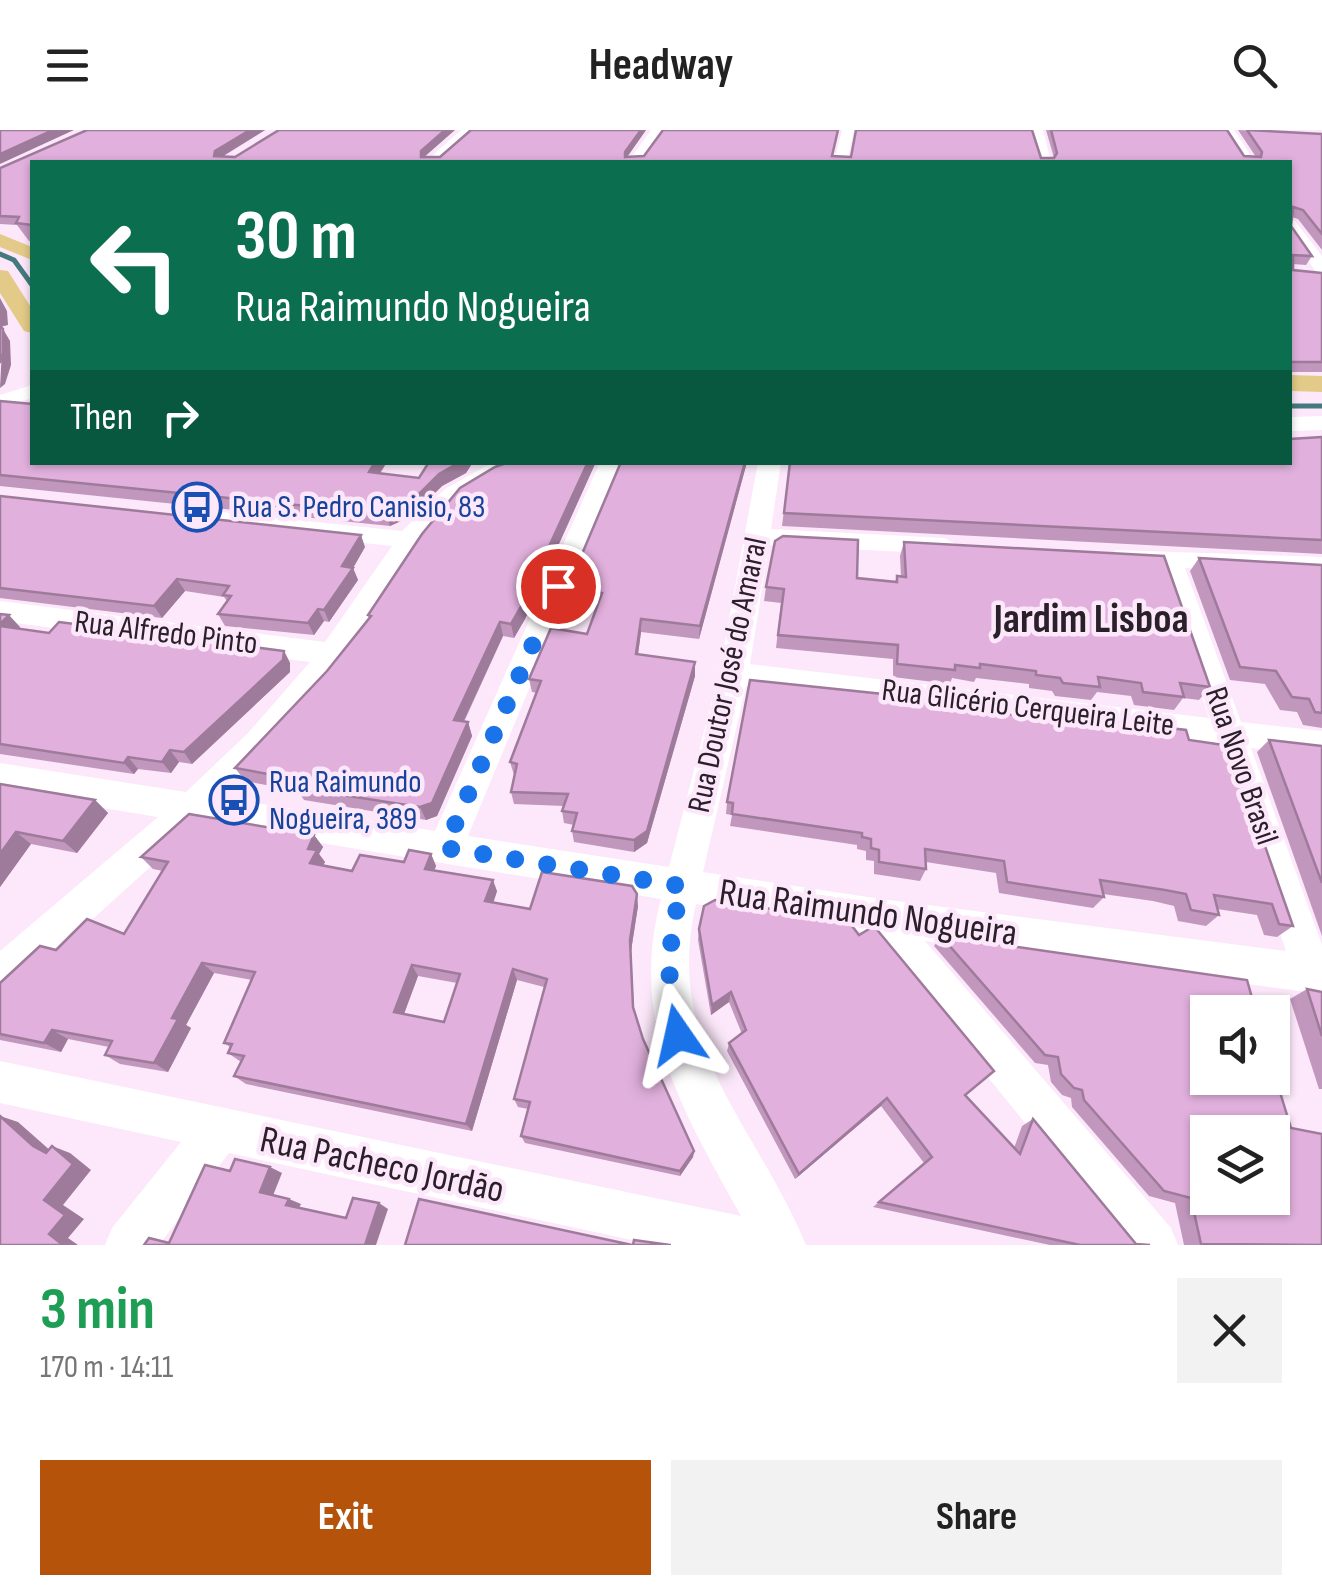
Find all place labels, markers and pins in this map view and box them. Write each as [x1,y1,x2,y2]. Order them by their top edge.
bus stop icon: Rua S. Pedro Canisio, 83 [171,481,223,533]
place label: Rua S. Pedro Canisio, 83 [232,488,485,527]
pin [516,544,601,629]
place label: Rua Raimundo Nogueira, 389 [269,763,421,839]
bus stop icon: Rua Raimundo Nogueira, 389 [208,774,260,826]

